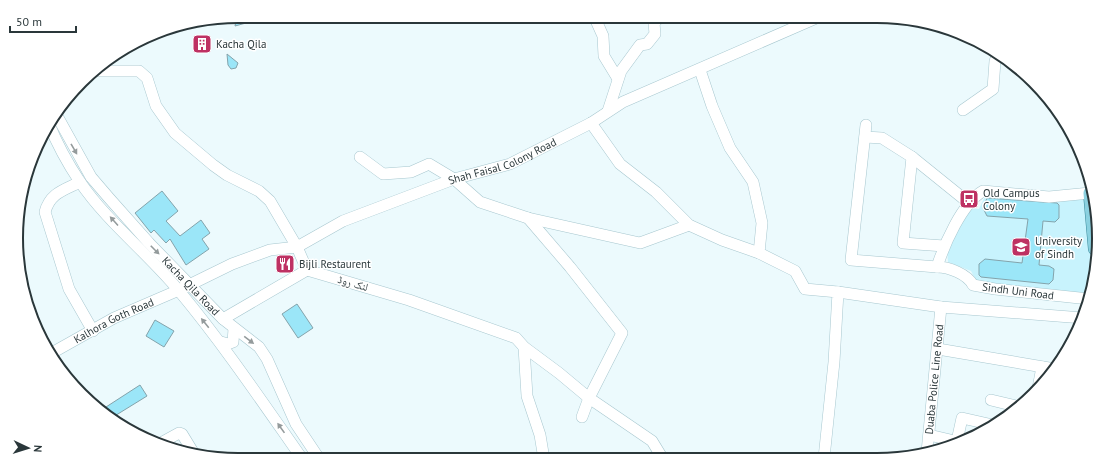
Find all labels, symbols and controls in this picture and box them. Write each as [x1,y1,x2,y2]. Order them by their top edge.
scale bar [10,8,76,34]
text: 50 m [16,14,42,29]
building icon: Kacha Qila [191,33,213,55]
place label: Kacha Qila [216,37,266,51]
street label: Shah Faisal Colony Road [446,135,559,188]
one-way arrow [71,143,78,155]
place label: Old Campus Colony [983,186,1040,213]
bus stop icon: Old Campus Colony [958,188,980,210]
one-way arrow [109,216,118,227]
place label: University of Sindh [1035,234,1083,261]
school or university icon: University of Sindh [1010,236,1032,258]
one-way arrow [150,245,160,255]
restaurant icon: Bijli Restaurent [274,253,296,275]
street label: Kacha Qila Road [159,254,223,318]
place label: Bijli Restaurent [299,257,371,271]
street label: لنک روڈ [336,272,370,294]
street label: Sindh Uni Road [981,280,1055,302]
street label: Kalhora Goth Road [71,295,156,346]
one-way arrow [200,317,209,328]
street label: Duaba Police Line Road [922,324,946,435]
one-way arrow [243,336,254,344]
one-way arrow [277,423,285,433]
north arrow [8,428,48,468]
text: N [31,445,45,453]

